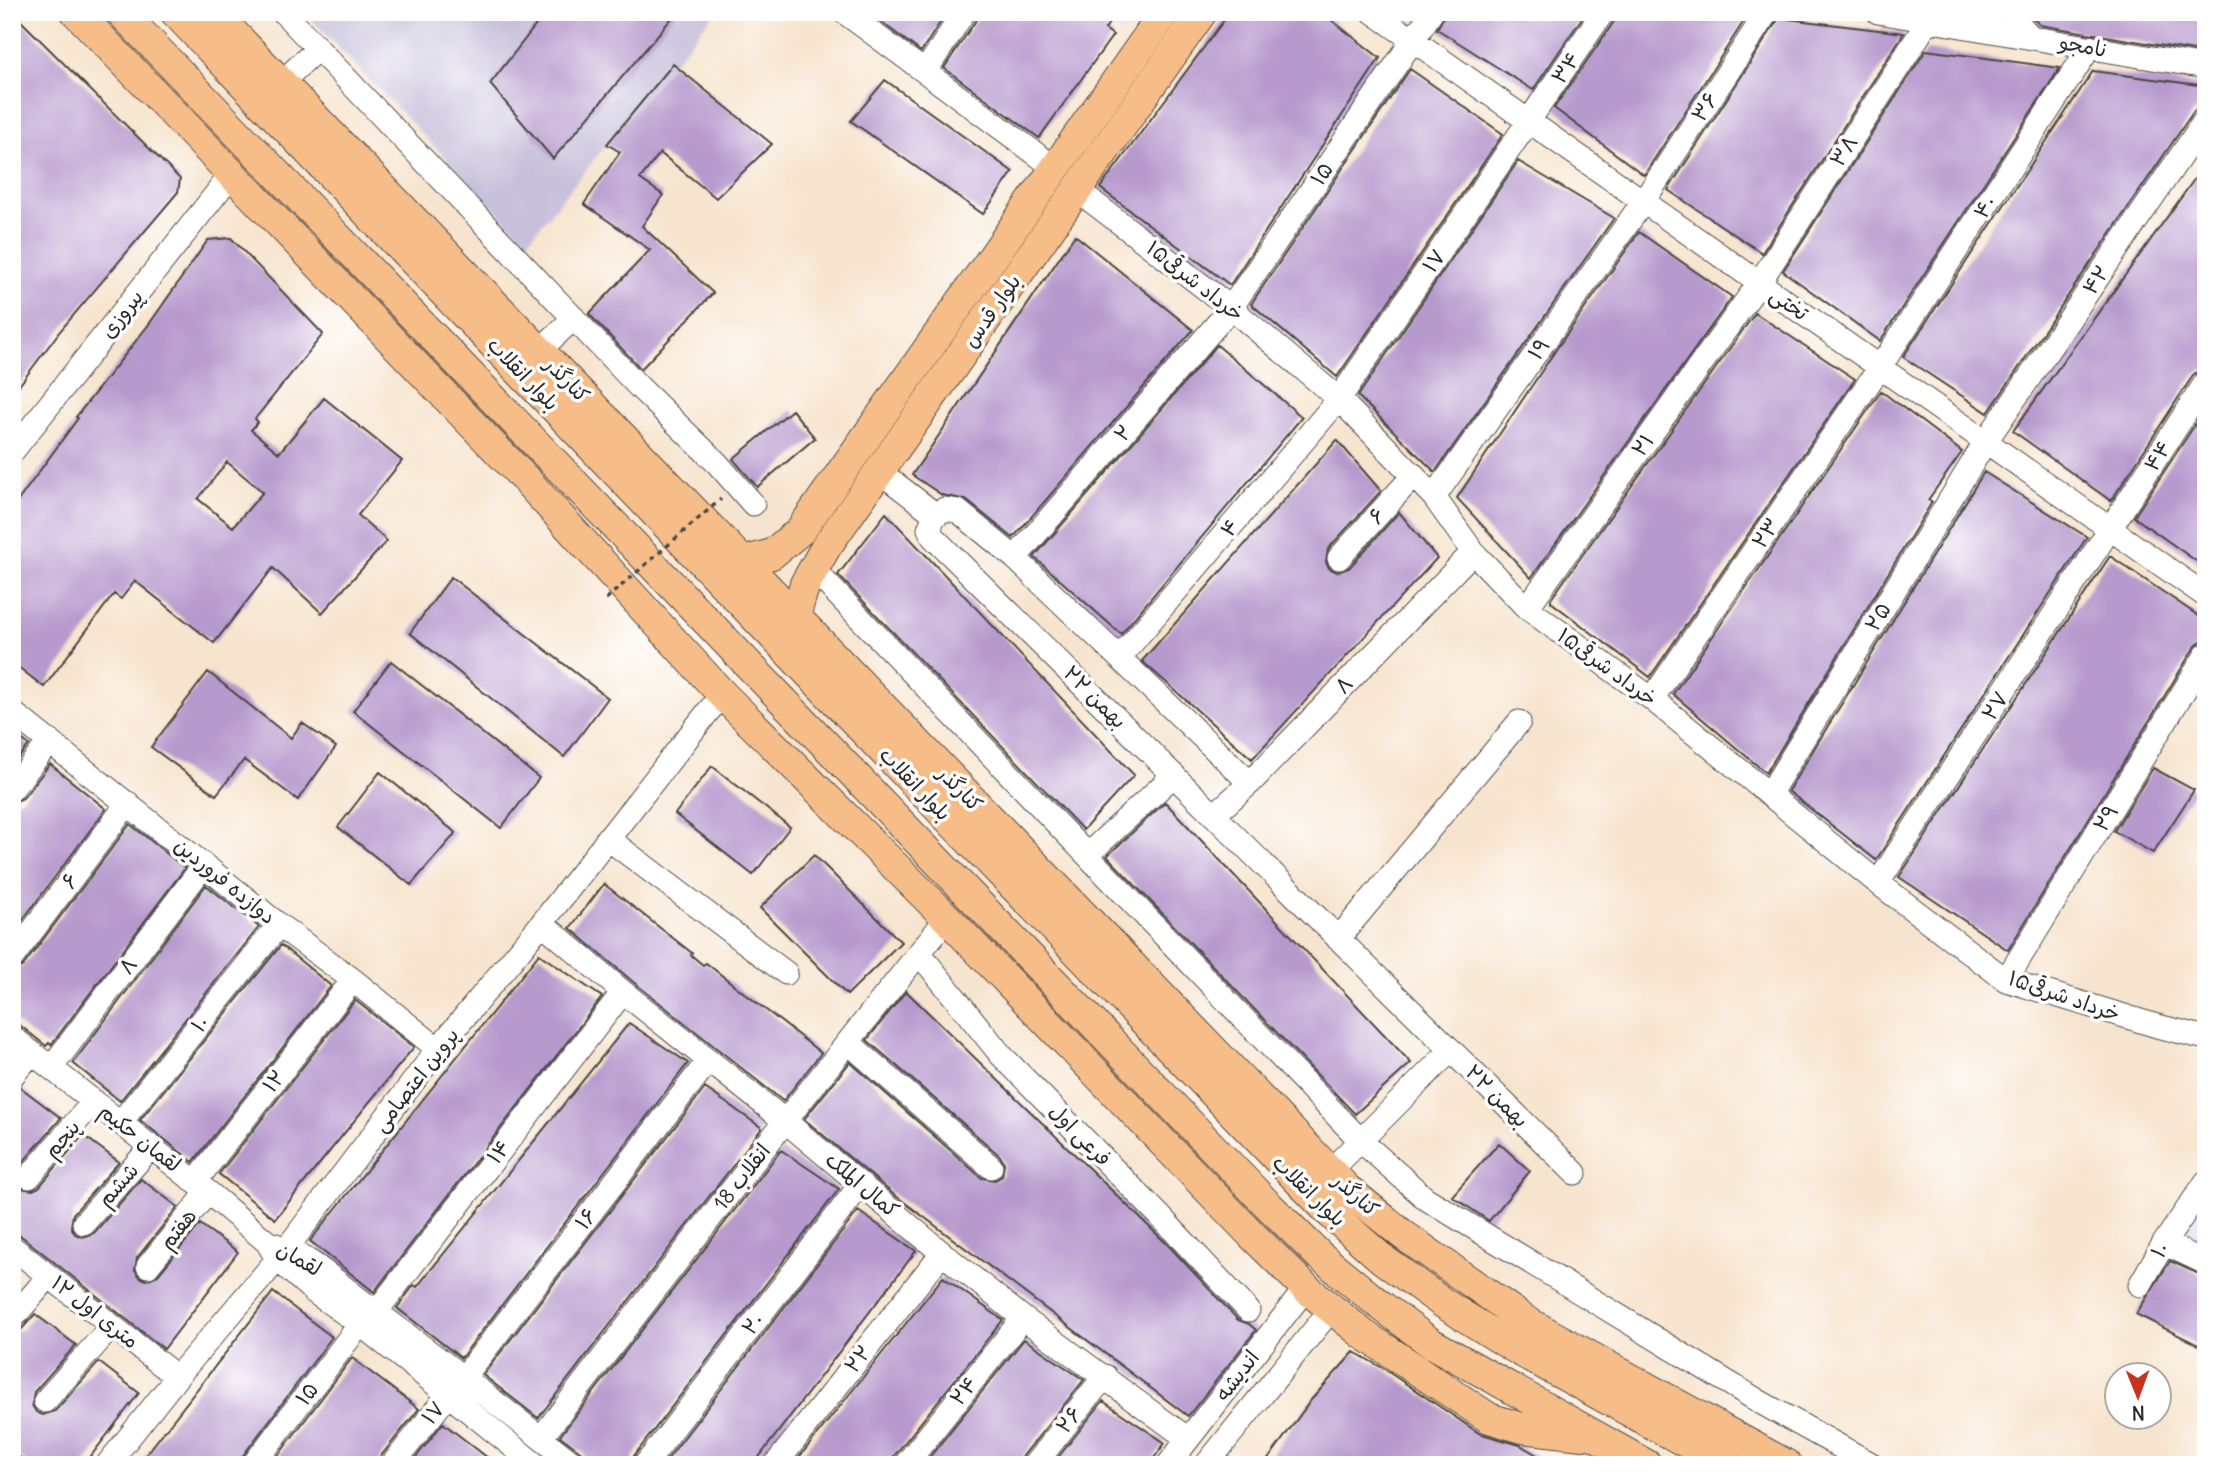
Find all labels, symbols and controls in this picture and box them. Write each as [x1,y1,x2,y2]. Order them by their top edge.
street label: نامجو [2055,28,2109,63]
street label: ۳۴ [1545,47,1586,89]
street label: ۳۶ [1685,87,1724,127]
street label: ۳۸ [1824,130,1864,171]
street label: ۱۵ [1304,157,1339,190]
street label: ۴۰ [1967,190,2002,224]
street label: ۱۵خرداد شرقی [1141,234,1250,327]
street label: ۱۷ [1416,244,1451,278]
street label: ۴۲ [2076,260,2115,300]
street label: بلوار قدس [957,269,1027,353]
street label: تختی [1764,281,1814,328]
street label: پیروزی [94,284,149,344]
street label: بلوار انقلاب [482,331,565,416]
street label: ۱۹ [1522,332,1556,365]
street label: کنارگذر [538,350,596,408]
street label: ۲ [1108,418,1137,447]
street label: ۲۱ [1625,428,1660,461]
street label: ۴۴ [2138,435,2177,476]
street label: ۶ [1362,502,1391,530]
street label: ۲۳ [1746,512,1786,553]
street label: ۴ [1214,513,1245,542]
street label: ۲۵ [1859,597,1897,636]
street label: ۱۵خرداد شرقی [1552,621,1662,712]
street label: ۲۲ بهمن [1058,659,1133,734]
street label: ۸ [1329,670,1358,699]
street label: ۲۷ [1975,686,2014,725]
street label: بلوار انقلاب [874,741,957,826]
street label: کنارگذر [931,759,989,817]
street label: ۲۹ [2087,799,2124,837]
street label: دوازده فروردین [169,831,282,930]
street label: ۶ [55,867,84,894]
street label: ۸ [112,952,143,980]
street label: ۱۵خرداد شرقی [2005,964,2124,1027]
street label: ۱۰ [185,1010,215,1038]
street label: پروین اعتصامی [366,1022,466,1138]
street label: ۲۲ بهمن [1460,1058,1535,1133]
street label: ۱۲ [256,1064,291,1098]
street label: لقمان حکیم [92,1097,187,1180]
street label: فرعی اول [1043,1098,1117,1172]
street label: پنجم [38,1114,88,1165]
street label: ۱۴ [481,1134,516,1169]
street label: انقلاب 18 [707,1138,776,1215]
street label: کمال الملک [820,1146,905,1223]
street label: بلوار انقلاب [1267,1149,1352,1232]
street label: ششم [91,1157,146,1214]
street label: کنارگذر [1326,1165,1385,1223]
street label: ۱۶ [569,1202,603,1235]
street label: هفتم [153,1203,205,1257]
street label: لقمان [272,1235,326,1282]
street label: ۱۰ [2144,1237,2175,1263]
street label: ۱۲ متری اول [46,1269,145,1354]
street label: ۲۰ [735,1307,770,1340]
street label: ۲۲ [838,1339,877,1378]
street label: اندیشه [1208,1345,1265,1407]
north arrow [2102,1362,2172,1432]
street label: ۲۴ [944,1371,984,1411]
street label: ۱۵ [289,1377,324,1411]
street label: ۱۷ [415,1395,450,1430]
street label: ۲۶ [1050,1401,1088,1439]
text: N [2132,1401,2145,1425]

